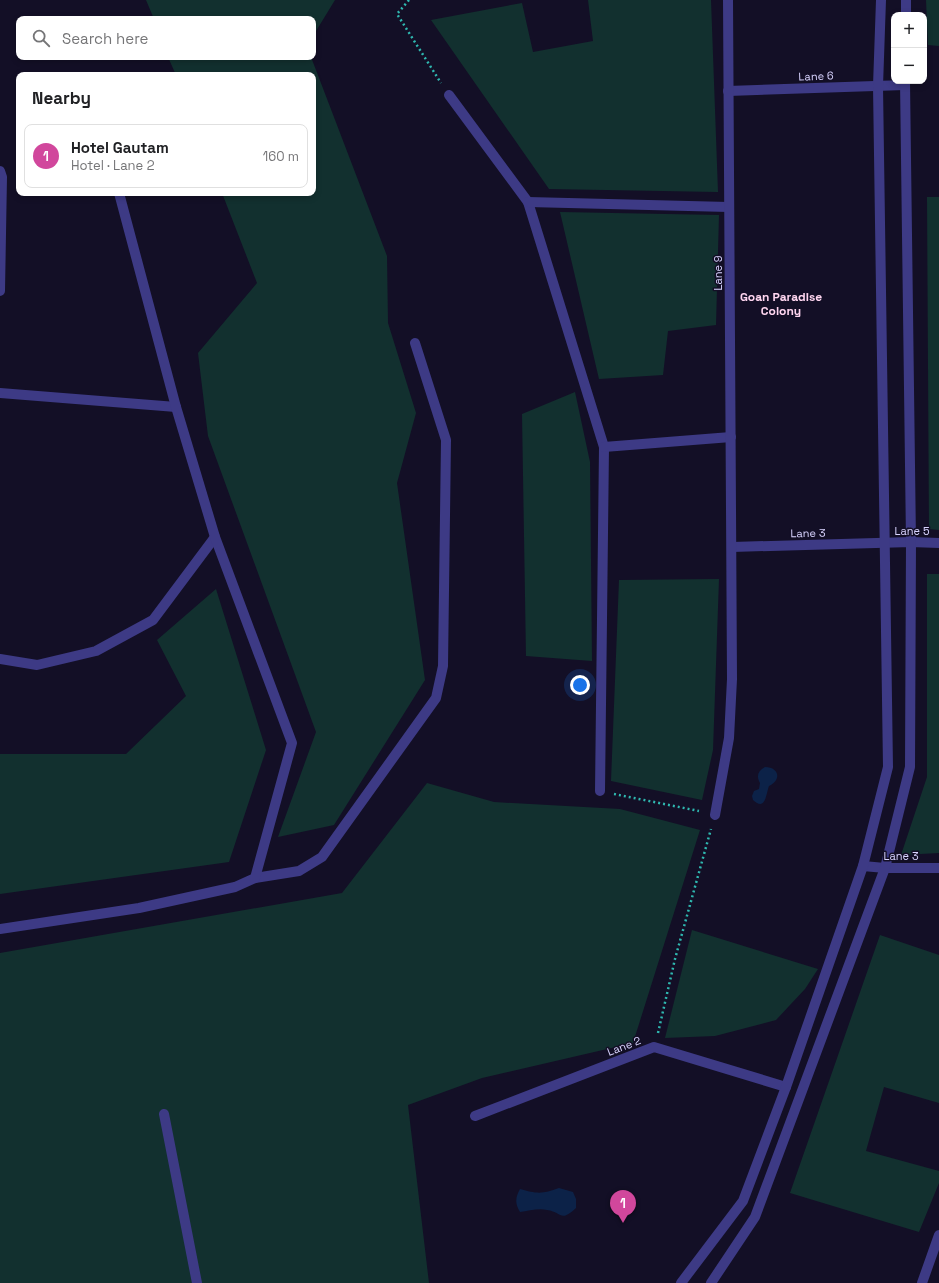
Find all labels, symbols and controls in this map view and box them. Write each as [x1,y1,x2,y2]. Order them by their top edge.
map controls [891,12,927,84]
button: + [891,12,927,48]
search box [16,16,316,60]
icon: search [30,27,52,49]
text: Search here [62,29,148,48]
button: − [891,48,927,84]
street label: Lane 6 [798,68,834,84]
text: Nearby [32,87,91,109]
text: Hotel Gautam [71,138,169,157]
text: 1 [43,148,49,165]
text: 160 m [263,148,299,165]
text: Hotel · Lane 2 [71,157,154,174]
street label: Lane 9 [711,255,725,291]
district label: Goan Paradise Colony [740,289,822,319]
street label: Lane 5 [894,524,930,538]
street label: Lane 3 [790,526,826,540]
your location [570,675,590,695]
street label: Lane 3 [883,849,919,863]
street label: Lane 2 [605,1033,643,1059]
pin: 1 [610,1190,636,1223]

